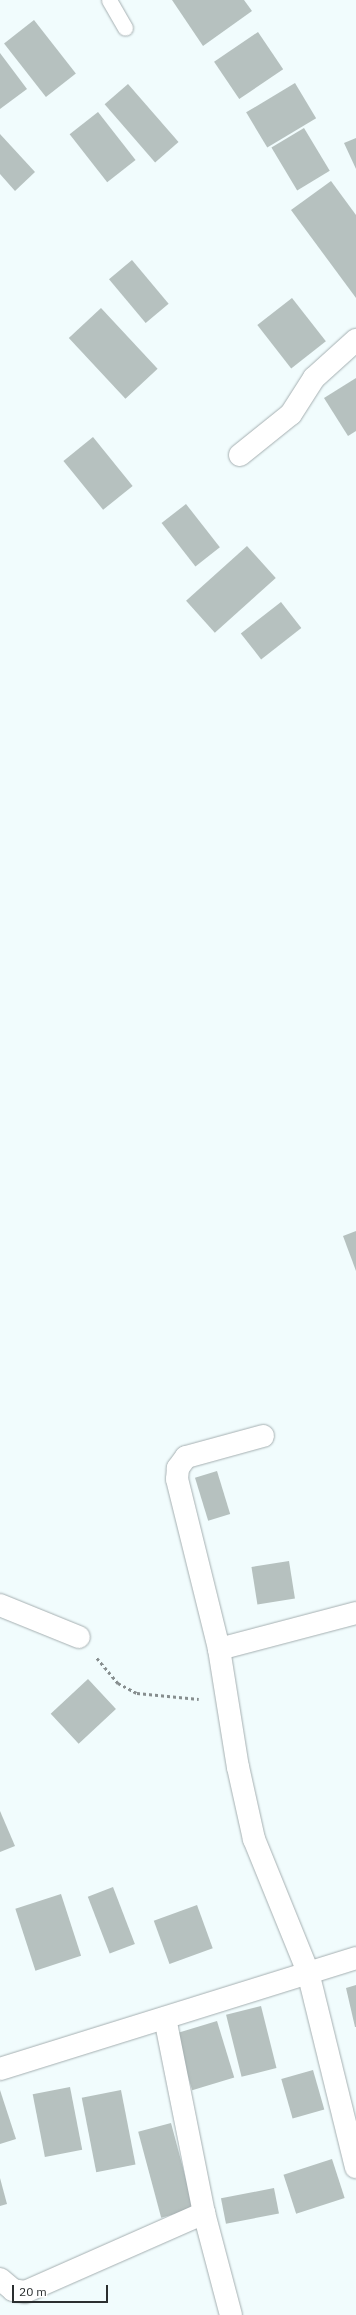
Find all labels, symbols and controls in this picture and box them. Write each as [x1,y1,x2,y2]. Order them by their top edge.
scale bar [14,2277,110,2303]
text: 20 m [19,2284,47,2299]

